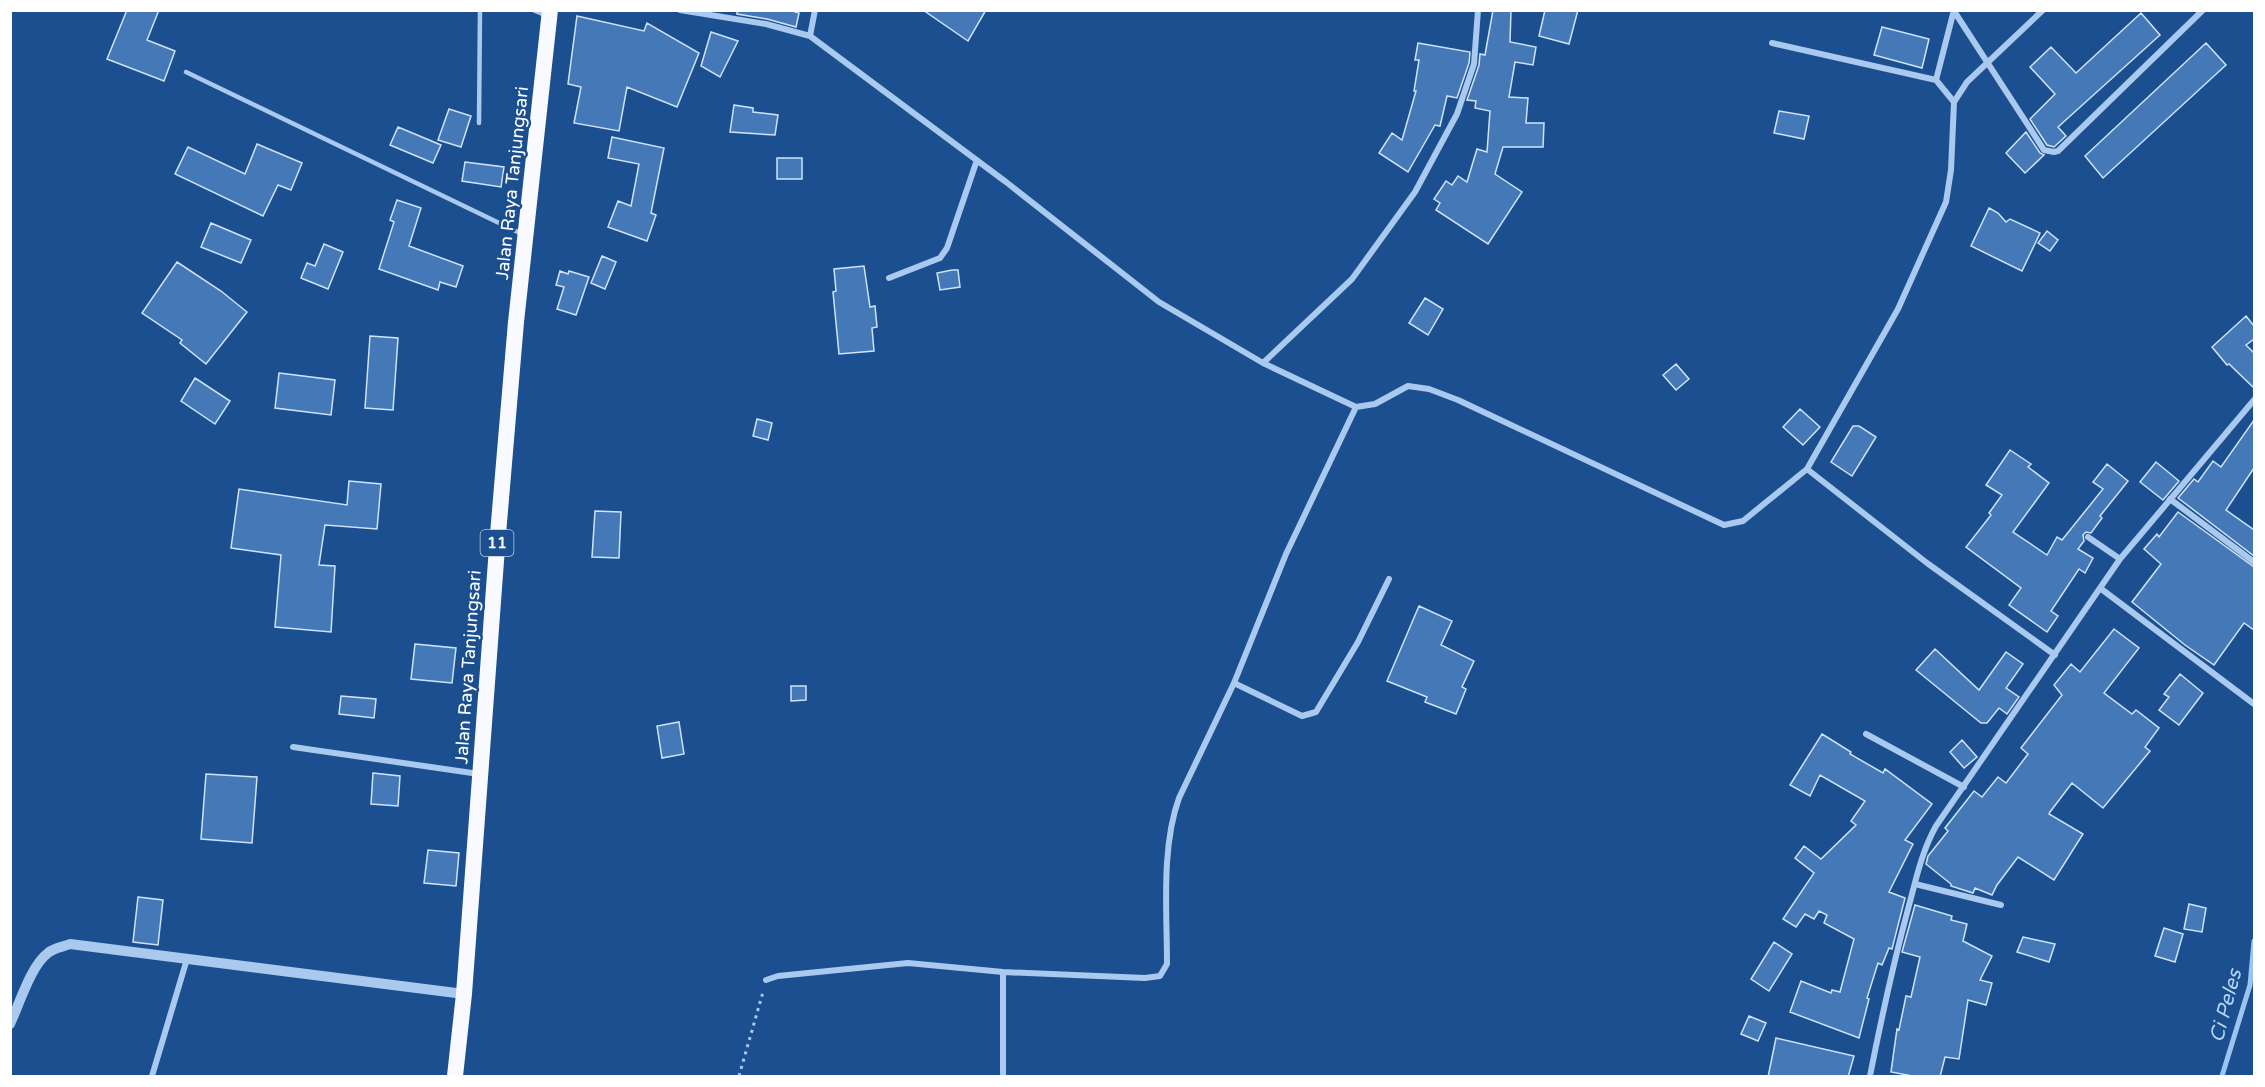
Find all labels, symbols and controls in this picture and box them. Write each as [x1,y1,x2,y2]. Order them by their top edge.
street label: Jalan Raya Tanjungsari [491,85,533,281]
road number: 11 [480,530,514,556]
street label: Jalan Raya Tanjungsari [450,569,486,765]
water label: Ci Peles [2205,966,2248,1045]

